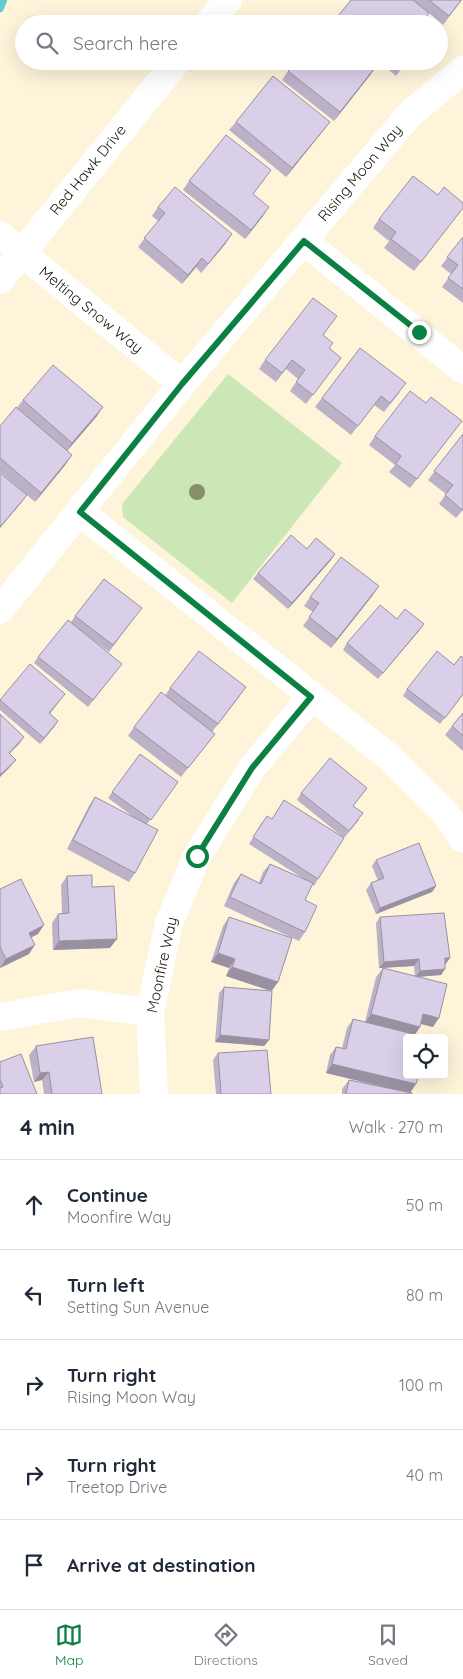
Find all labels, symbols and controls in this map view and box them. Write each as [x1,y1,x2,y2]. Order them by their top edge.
search box [15,15,448,70]
icon: search [33,29,61,57]
text: Search here [73,31,178,55]
street label: Rising Moon Way [313,120,406,225]
street label: Red Hawk Drive [45,121,130,219]
street label: Melting Snow Way [36,262,147,357]
route end [408,321,431,344]
route start [186,845,209,868]
street label: Moonfire Way [142,915,181,1015]
map controls [403,1034,448,1079]
button: locate [403,1034,448,1079]
text: 4 min [20,1114,75,1140]
text: Walk · 270 m [349,1117,443,1137]
text: Continue [67,1183,148,1207]
icon: ahead [20,1191,48,1219]
text: 50 m [406,1195,443,1215]
text: Moonfire Way [67,1207,171,1227]
text: Turn left [67,1273,145,1297]
icon: left [20,1281,48,1309]
text: 80 m [406,1285,443,1305]
text: Setting Sun Avenue [67,1297,209,1317]
text: Turn right [67,1363,156,1387]
icon: right [20,1371,48,1399]
text: 100 m [399,1375,443,1395]
text: Rising Moon Way [67,1387,196,1407]
text: Turn right [67,1453,156,1477]
icon: right [20,1461,48,1489]
text: 40 m [406,1465,443,1485]
text: Treetop Drive [67,1477,167,1497]
icon: arrive [20,1551,48,1579]
text: Arrive at destination [67,1553,256,1577]
tab: Map [55,1621,84,1669]
tab: Directions [194,1621,258,1669]
tab: Saved [368,1621,408,1669]

